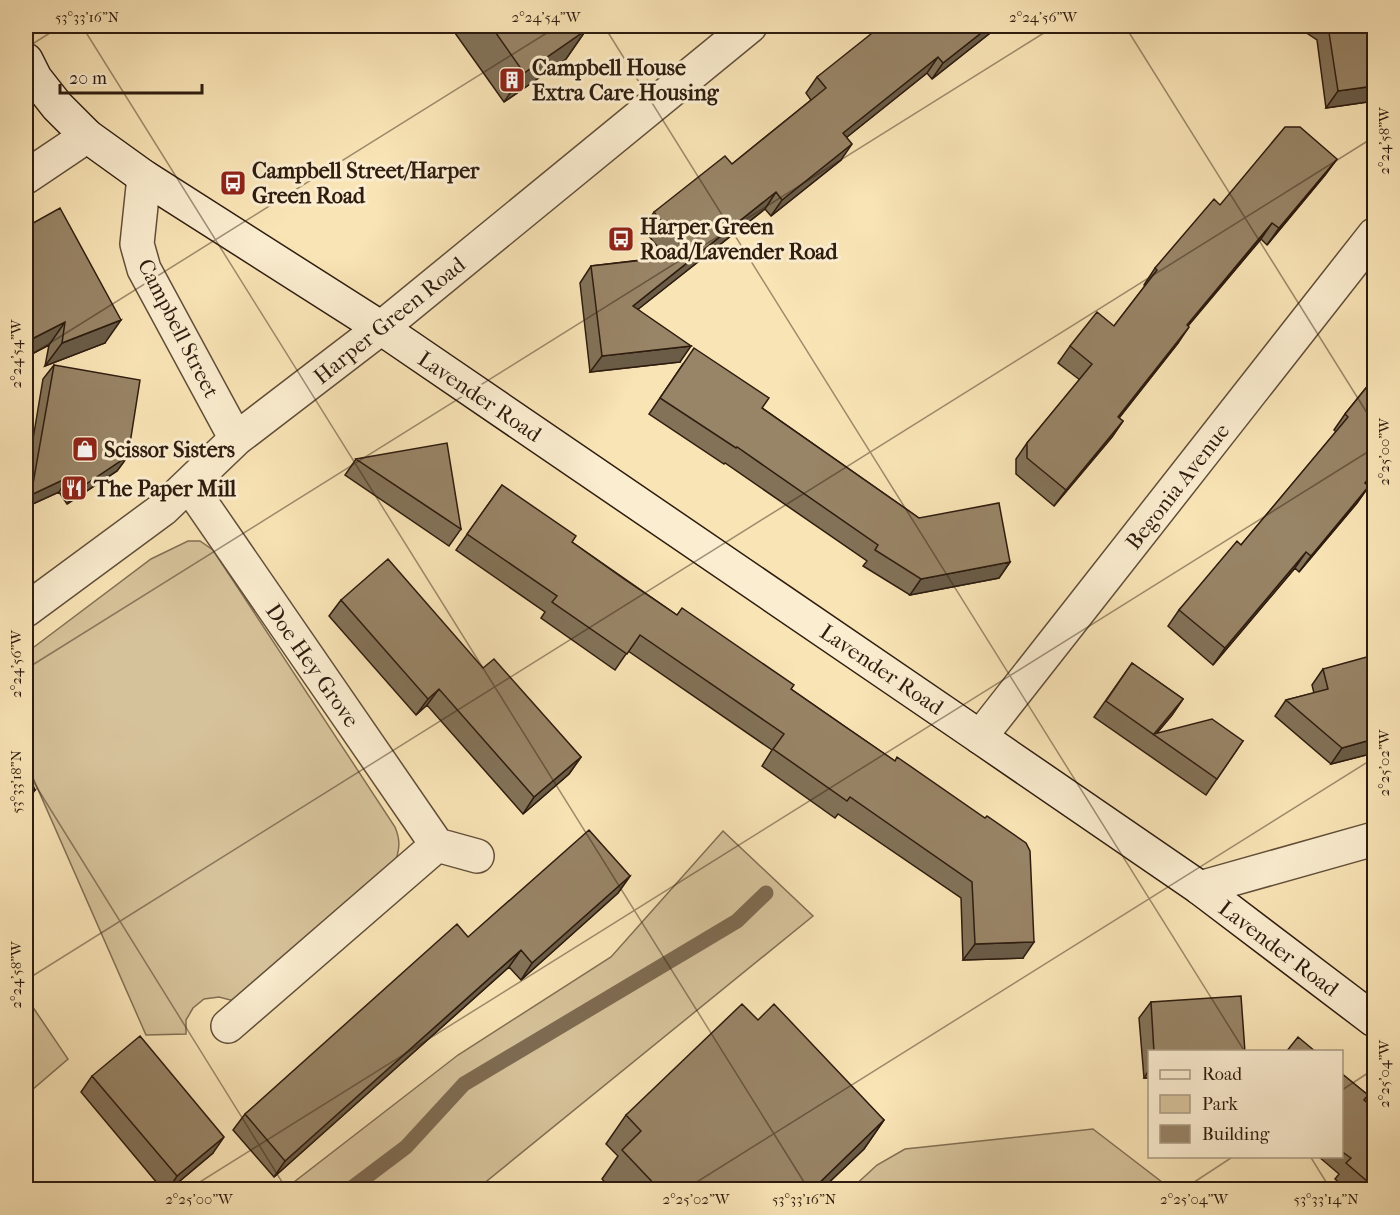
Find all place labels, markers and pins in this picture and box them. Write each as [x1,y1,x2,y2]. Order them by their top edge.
place label: Campbell House Extra Care Housing [532,55,720,106]
building icon: Campbell House Extra Care Housing [497,65,527,95]
place label: Campbell Street/Harper Green Road [252,158,480,209]
bus stop icon: Campbell Street/Harper Green Road [218,168,248,198]
place label: Harper Green Road/Lavender Road [640,214,839,265]
bus stop icon: Harper Green Road/Lavender Road [606,224,636,254]
shop icon: Scissor Sisters [70,434,100,464]
place label: Scissor Sisters [104,437,235,463]
restaurant icon: The Paper Mill [59,473,89,503]
place label: The Paper Mill [93,476,237,502]

